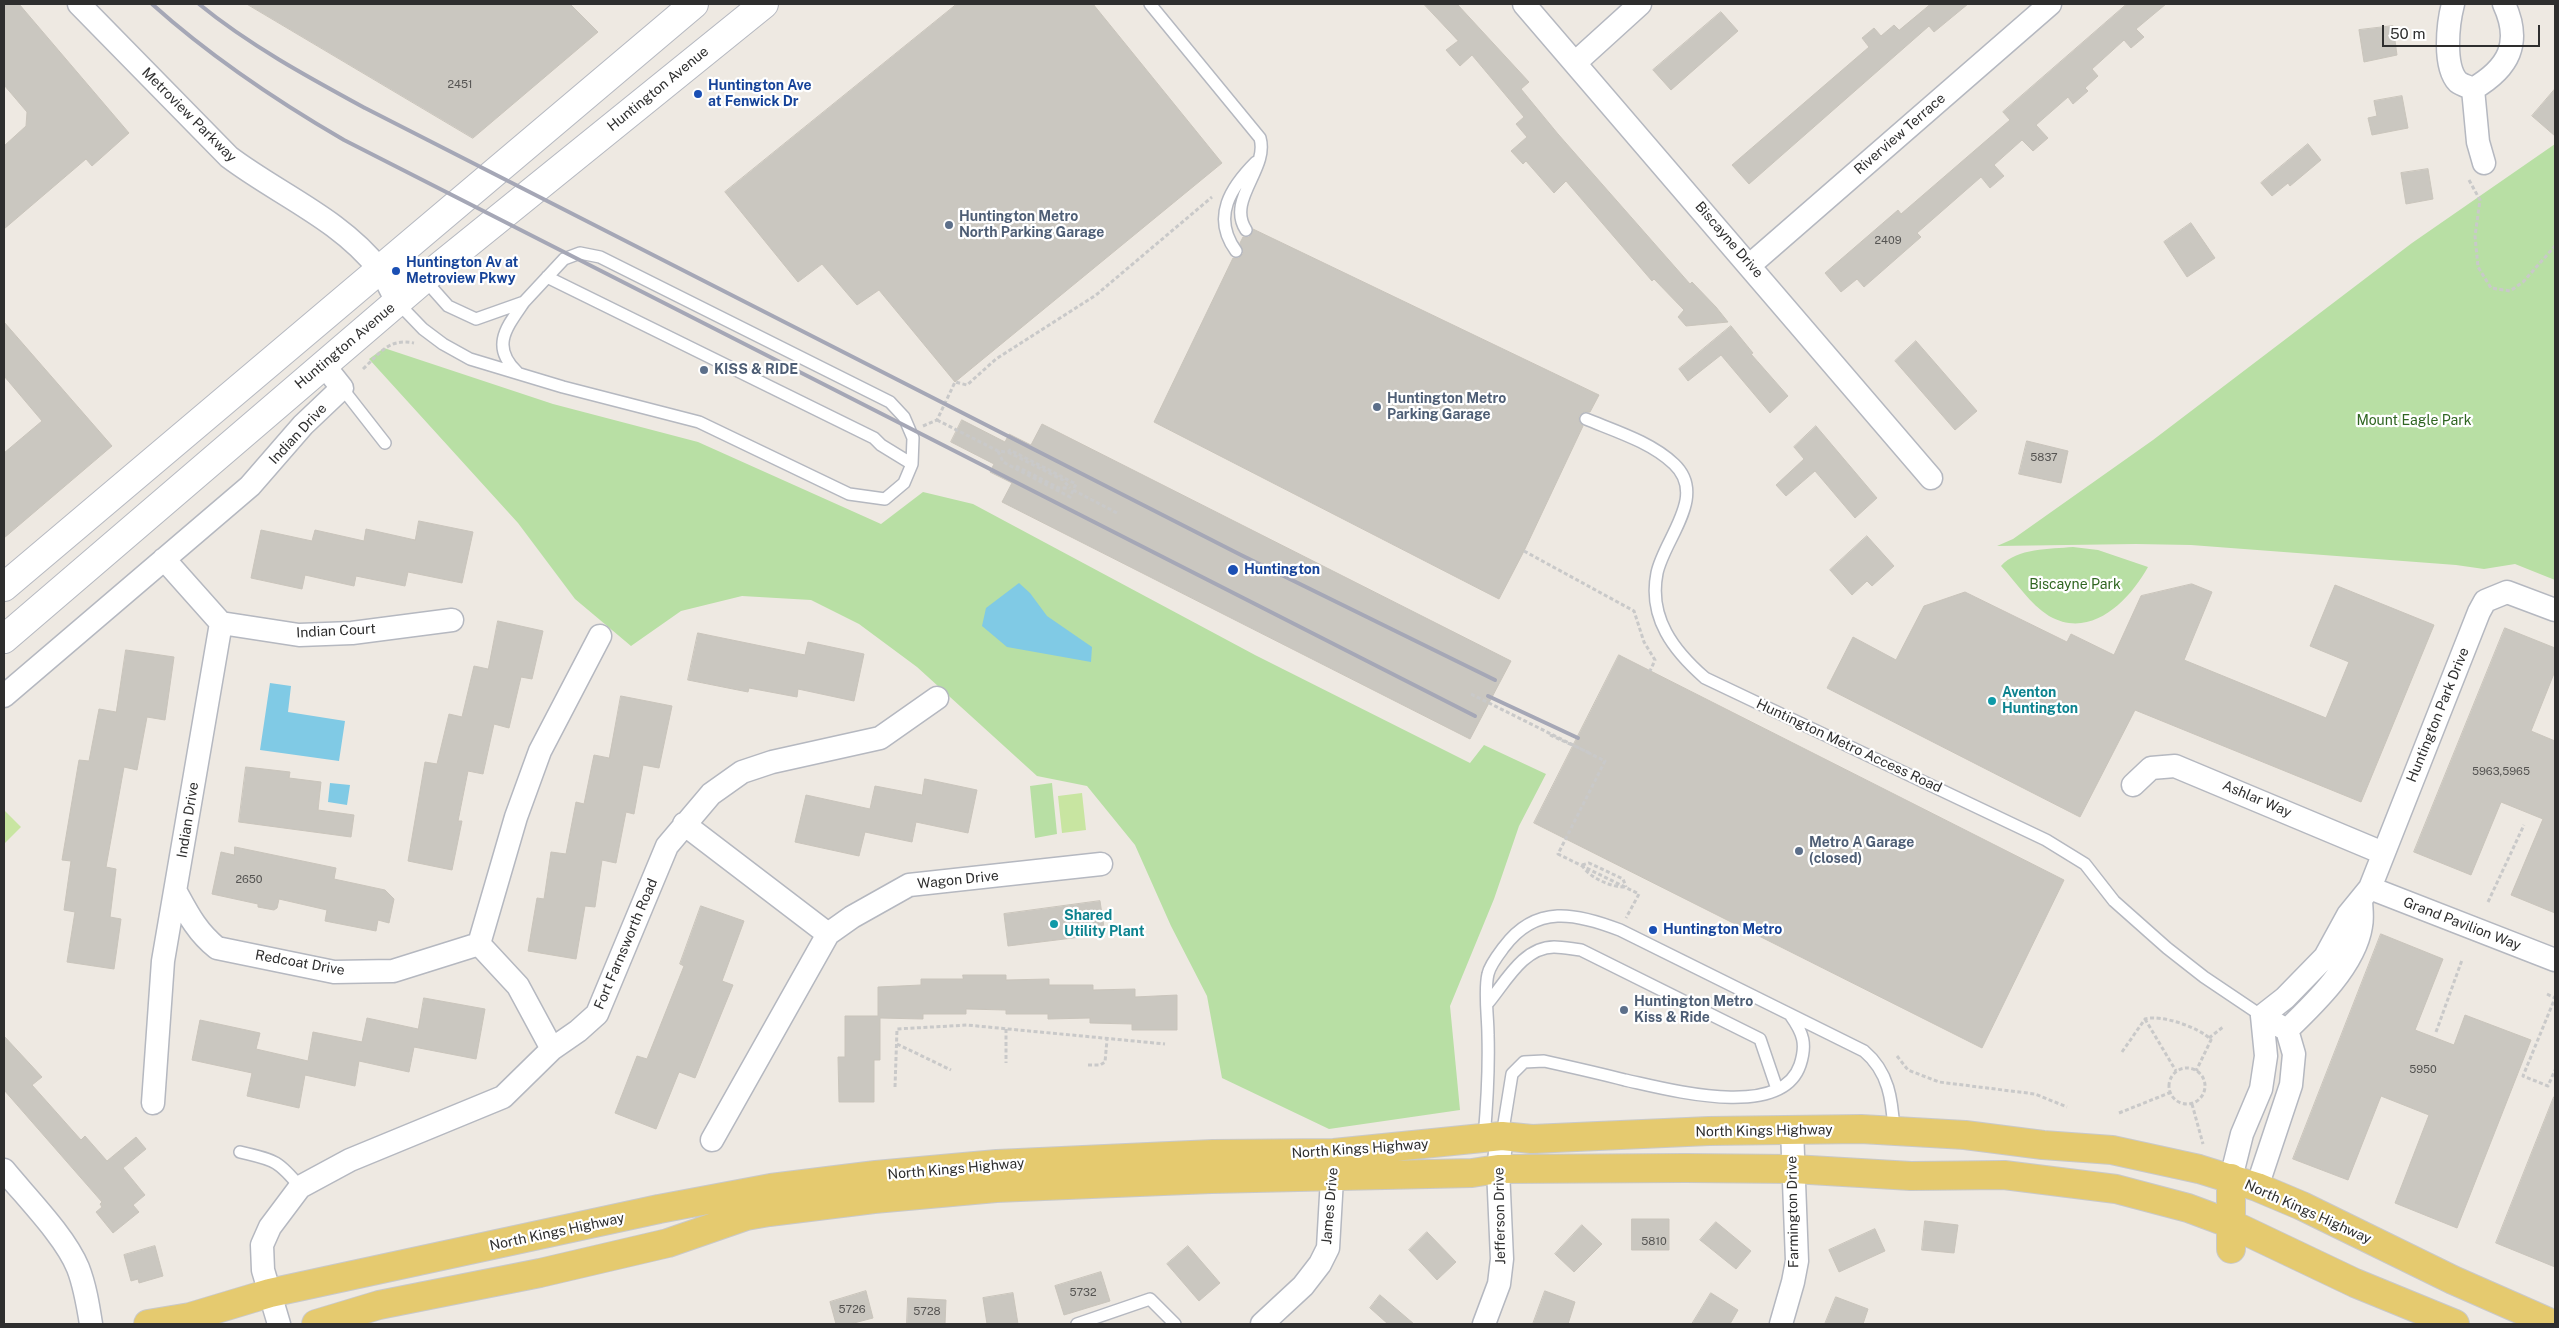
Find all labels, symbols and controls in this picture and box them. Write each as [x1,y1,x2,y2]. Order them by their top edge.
scale bar [2384,15,2542,47]
text: 50 m [2390,25,2425,42]
street label: Huntington Avenue [604,43,712,135]
street label: Metroview Parkway [138,64,240,166]
house number: 2451 [448,78,472,92]
place label: Huntington Ave at Fenwick Dr [708,78,812,110]
marker: Huntington Ave at Fenwick Dr [692,88,704,100]
street label: Riverview Terrace [1851,90,1949,178]
street label: Biscayne Drive [1691,199,1767,281]
place label: Huntington Metro North Parking Garage [959,209,1104,242]
marker: Huntington Metro North Parking Garage [943,219,955,231]
house number: 2409 [1875,234,1901,248]
place label: Huntington Av at Metroview Pkwy [406,255,518,288]
marker: Huntington Av at Metroview Pkwy [390,265,402,277]
street label: Huntington Avenue [292,299,398,393]
place label: KISS & RIDE [714,362,798,378]
marker: KISS & RIDE [698,364,710,376]
place label: Huntington Metro Parking Garage [1387,391,1506,424]
street label: Indian Drive [266,400,330,468]
marker: Huntington Metro Parking Garage [1371,401,1383,413]
park label: Mount Eagle Park [2356,413,2472,429]
house number: 5837 [2030,451,2058,465]
place label: Huntington [1244,562,1320,578]
marker: Huntington [1226,563,1240,577]
park label: Biscayne Park [2029,577,2121,593]
street label: Indian Court [296,621,376,641]
street label: Huntington Park Drive [2403,645,2473,785]
place label: Aventon Huntington [2002,685,2078,718]
marker: Aventon Huntington [1986,695,1998,707]
street label: Huntington Metro Access Road [1754,696,1944,796]
house number: 5963,5965 [2472,765,2530,779]
street label: Ashlar Way [2220,777,2294,821]
street label: Indian Drive [174,781,202,859]
place label: Metro A Garage (closed) [1809,835,1914,868]
marker: Metro A Garage (closed) [1793,845,1805,857]
street label: Wagon Drive [916,867,1000,893]
house number: 2650 [235,873,263,887]
street label: Fort Farnsworth Road [591,876,661,1012]
street label: Grand Pavilion Way [2401,894,2523,954]
place label: Shared Utility Plant [1064,908,1144,940]
marker: Shared Utility Plant [1048,918,1060,930]
place label: Huntington Metro [1663,922,1782,938]
marker: Huntington Metro [1647,924,1659,936]
street label: Redcoat Drive [254,947,346,979]
place label: Huntington Metro Kiss & Ride [1634,994,1753,1026]
marker: Huntington Metro Kiss & Ride [1618,1004,1630,1016]
house number: 5950 [2409,1063,2437,1077]
street label: North Kings Highway [1695,1121,1833,1141]
street label: North Kings Highway [1291,1136,1429,1162]
street label: North Kings Highway [887,1155,1025,1183]
street label: Farmington Drive [1784,1156,1802,1268]
street label: James Drive [1318,1167,1342,1245]
street label: Jefferson Drive [1491,1167,1509,1265]
street label: North Kings Highway [2242,1176,2374,1248]
street label: North Kings Highway [488,1210,626,1254]
house number: 5810 [1641,1235,1667,1249]
house number: 5732 [1070,1286,1096,1300]
house number: 5726 [838,1303,866,1317]
house number: 5728 [913,1305,941,1319]

